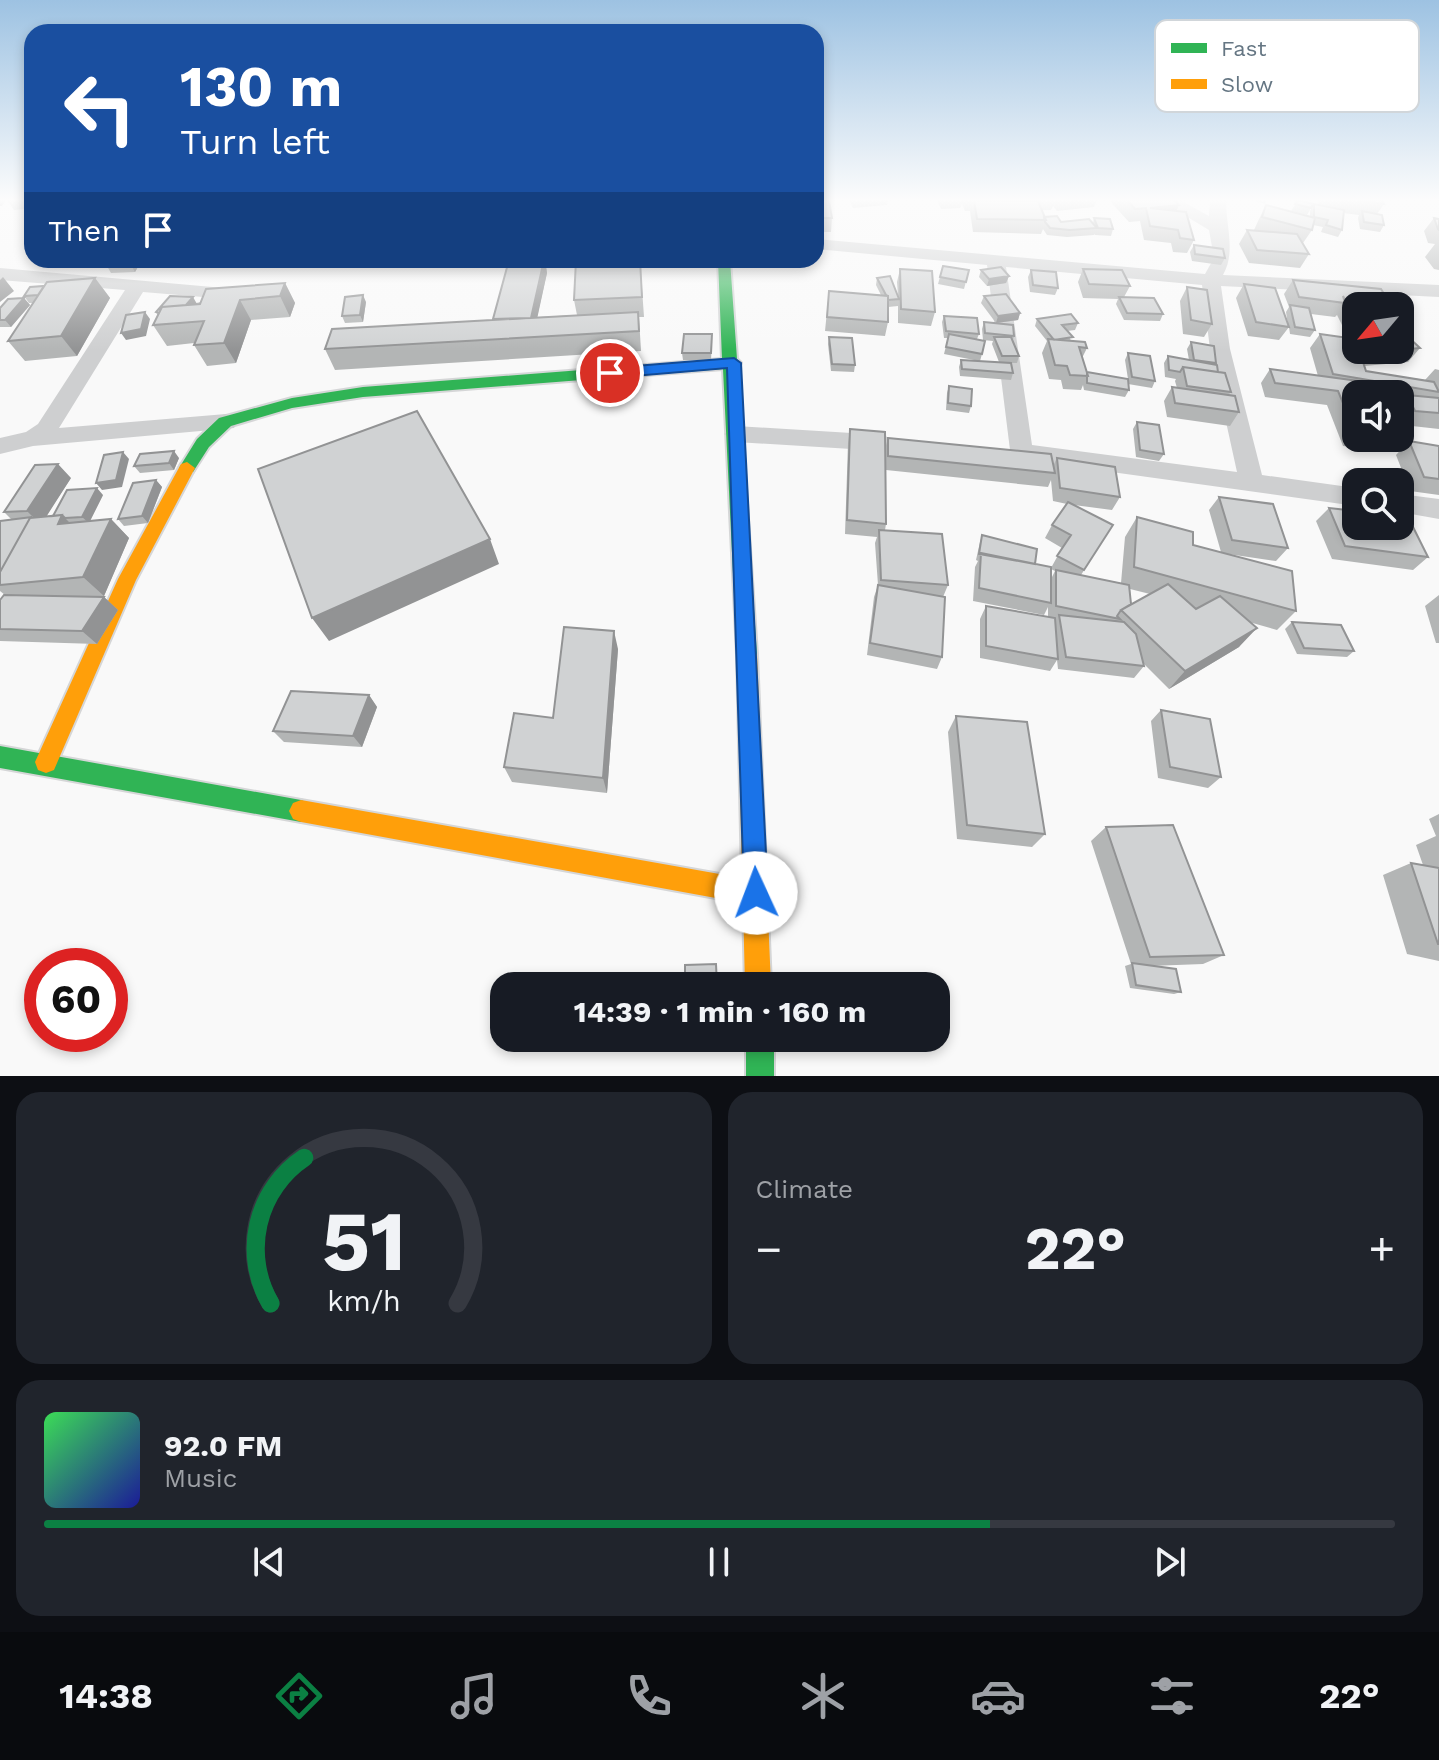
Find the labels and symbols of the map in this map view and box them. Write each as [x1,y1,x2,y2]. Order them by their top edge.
legend [1155,20,1419,112]
text: Fast [1221,36,1267,61]
text: Slow [1221,72,1273,97]
north arrow [1342,292,1414,364]
pin [576,339,644,407]
position arrow [714,851,798,935]
speed limit sign: 60 [24,948,128,1052]

